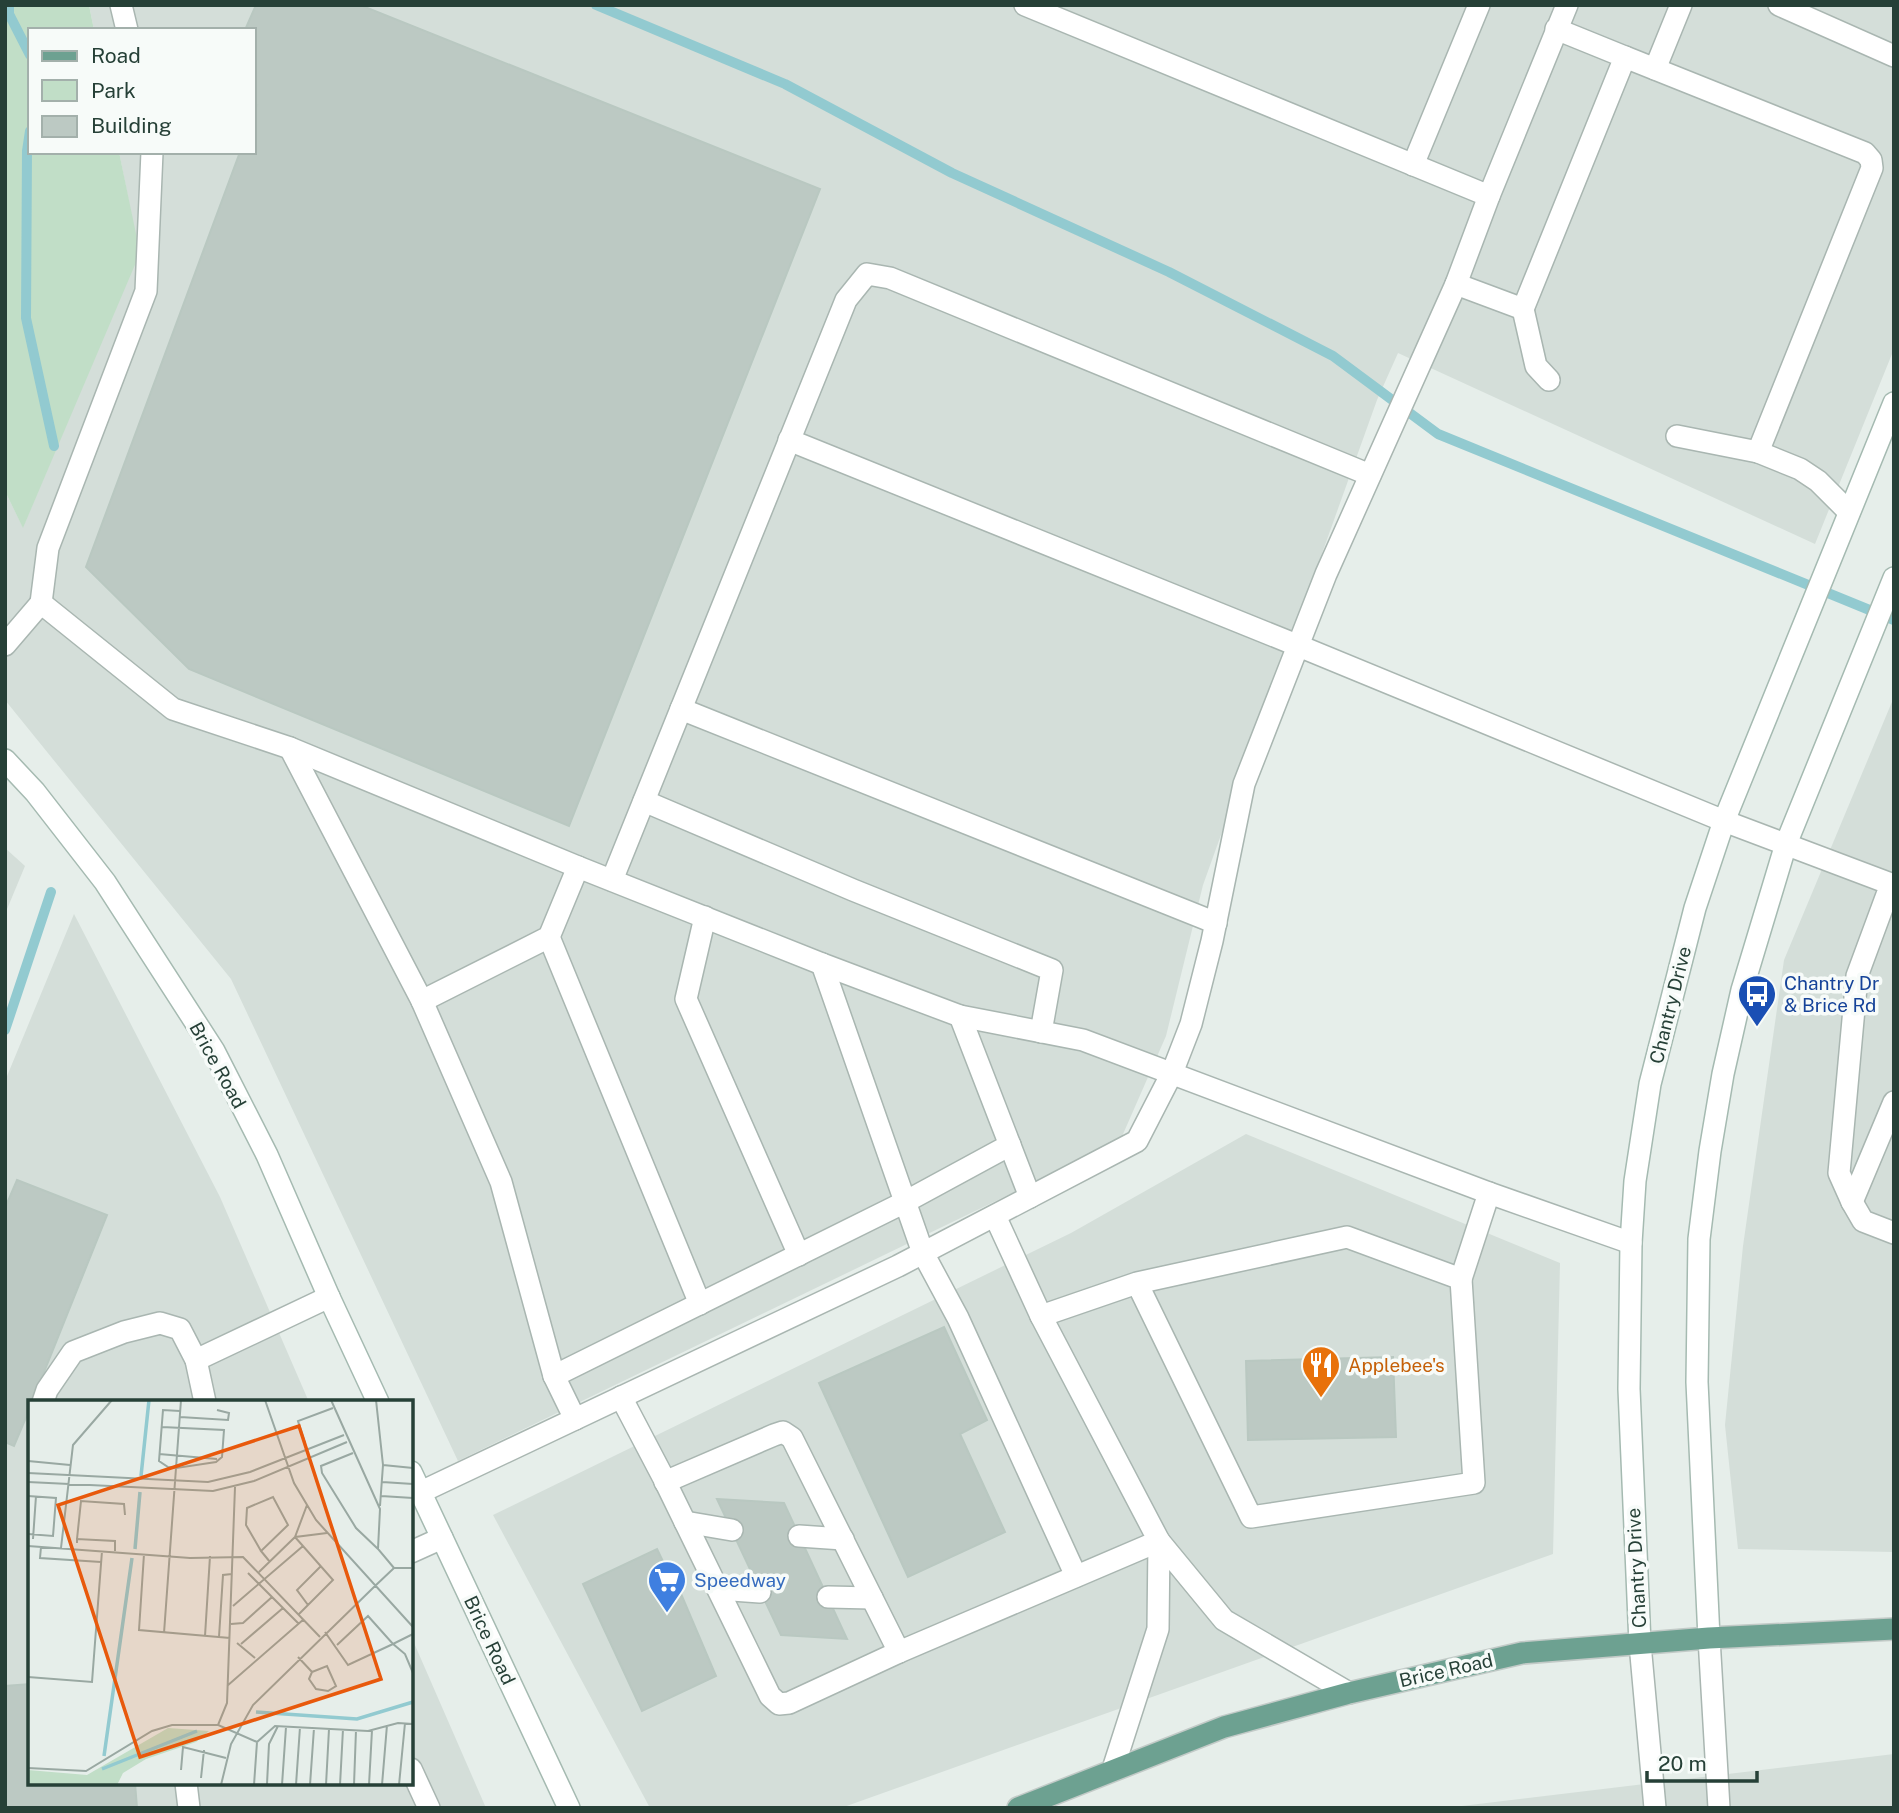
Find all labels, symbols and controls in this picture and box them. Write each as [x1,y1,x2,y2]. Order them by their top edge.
legend [28,28,256,154]
text: Road [91,43,141,68]
text: Park [91,78,136,103]
text: Building [91,113,172,138]
street label: Chantry Drive [1645,944,1695,1066]
place label: Chantry Dr & Brice Rd [1784,972,1879,1016]
bus stop icon: Chantry Dr & Brice Rd [1736,973,1778,1028]
street label: Brice Road [185,1018,251,1112]
restaurant icon: Applebee's [1300,1344,1342,1399]
place label: Applebee's [1348,1354,1445,1376]
inset map [28,1400,413,1785]
street label: Chantry Drive [1622,1507,1650,1629]
supermarket icon: Speedway [646,1559,688,1614]
place label: Speedway [694,1569,786,1591]
street label: Brice Road [460,1592,520,1688]
street label: Brice Road [1397,1649,1495,1691]
scale bar [1647,1740,1757,1784]
text: 20 m [1658,1751,1707,1776]

